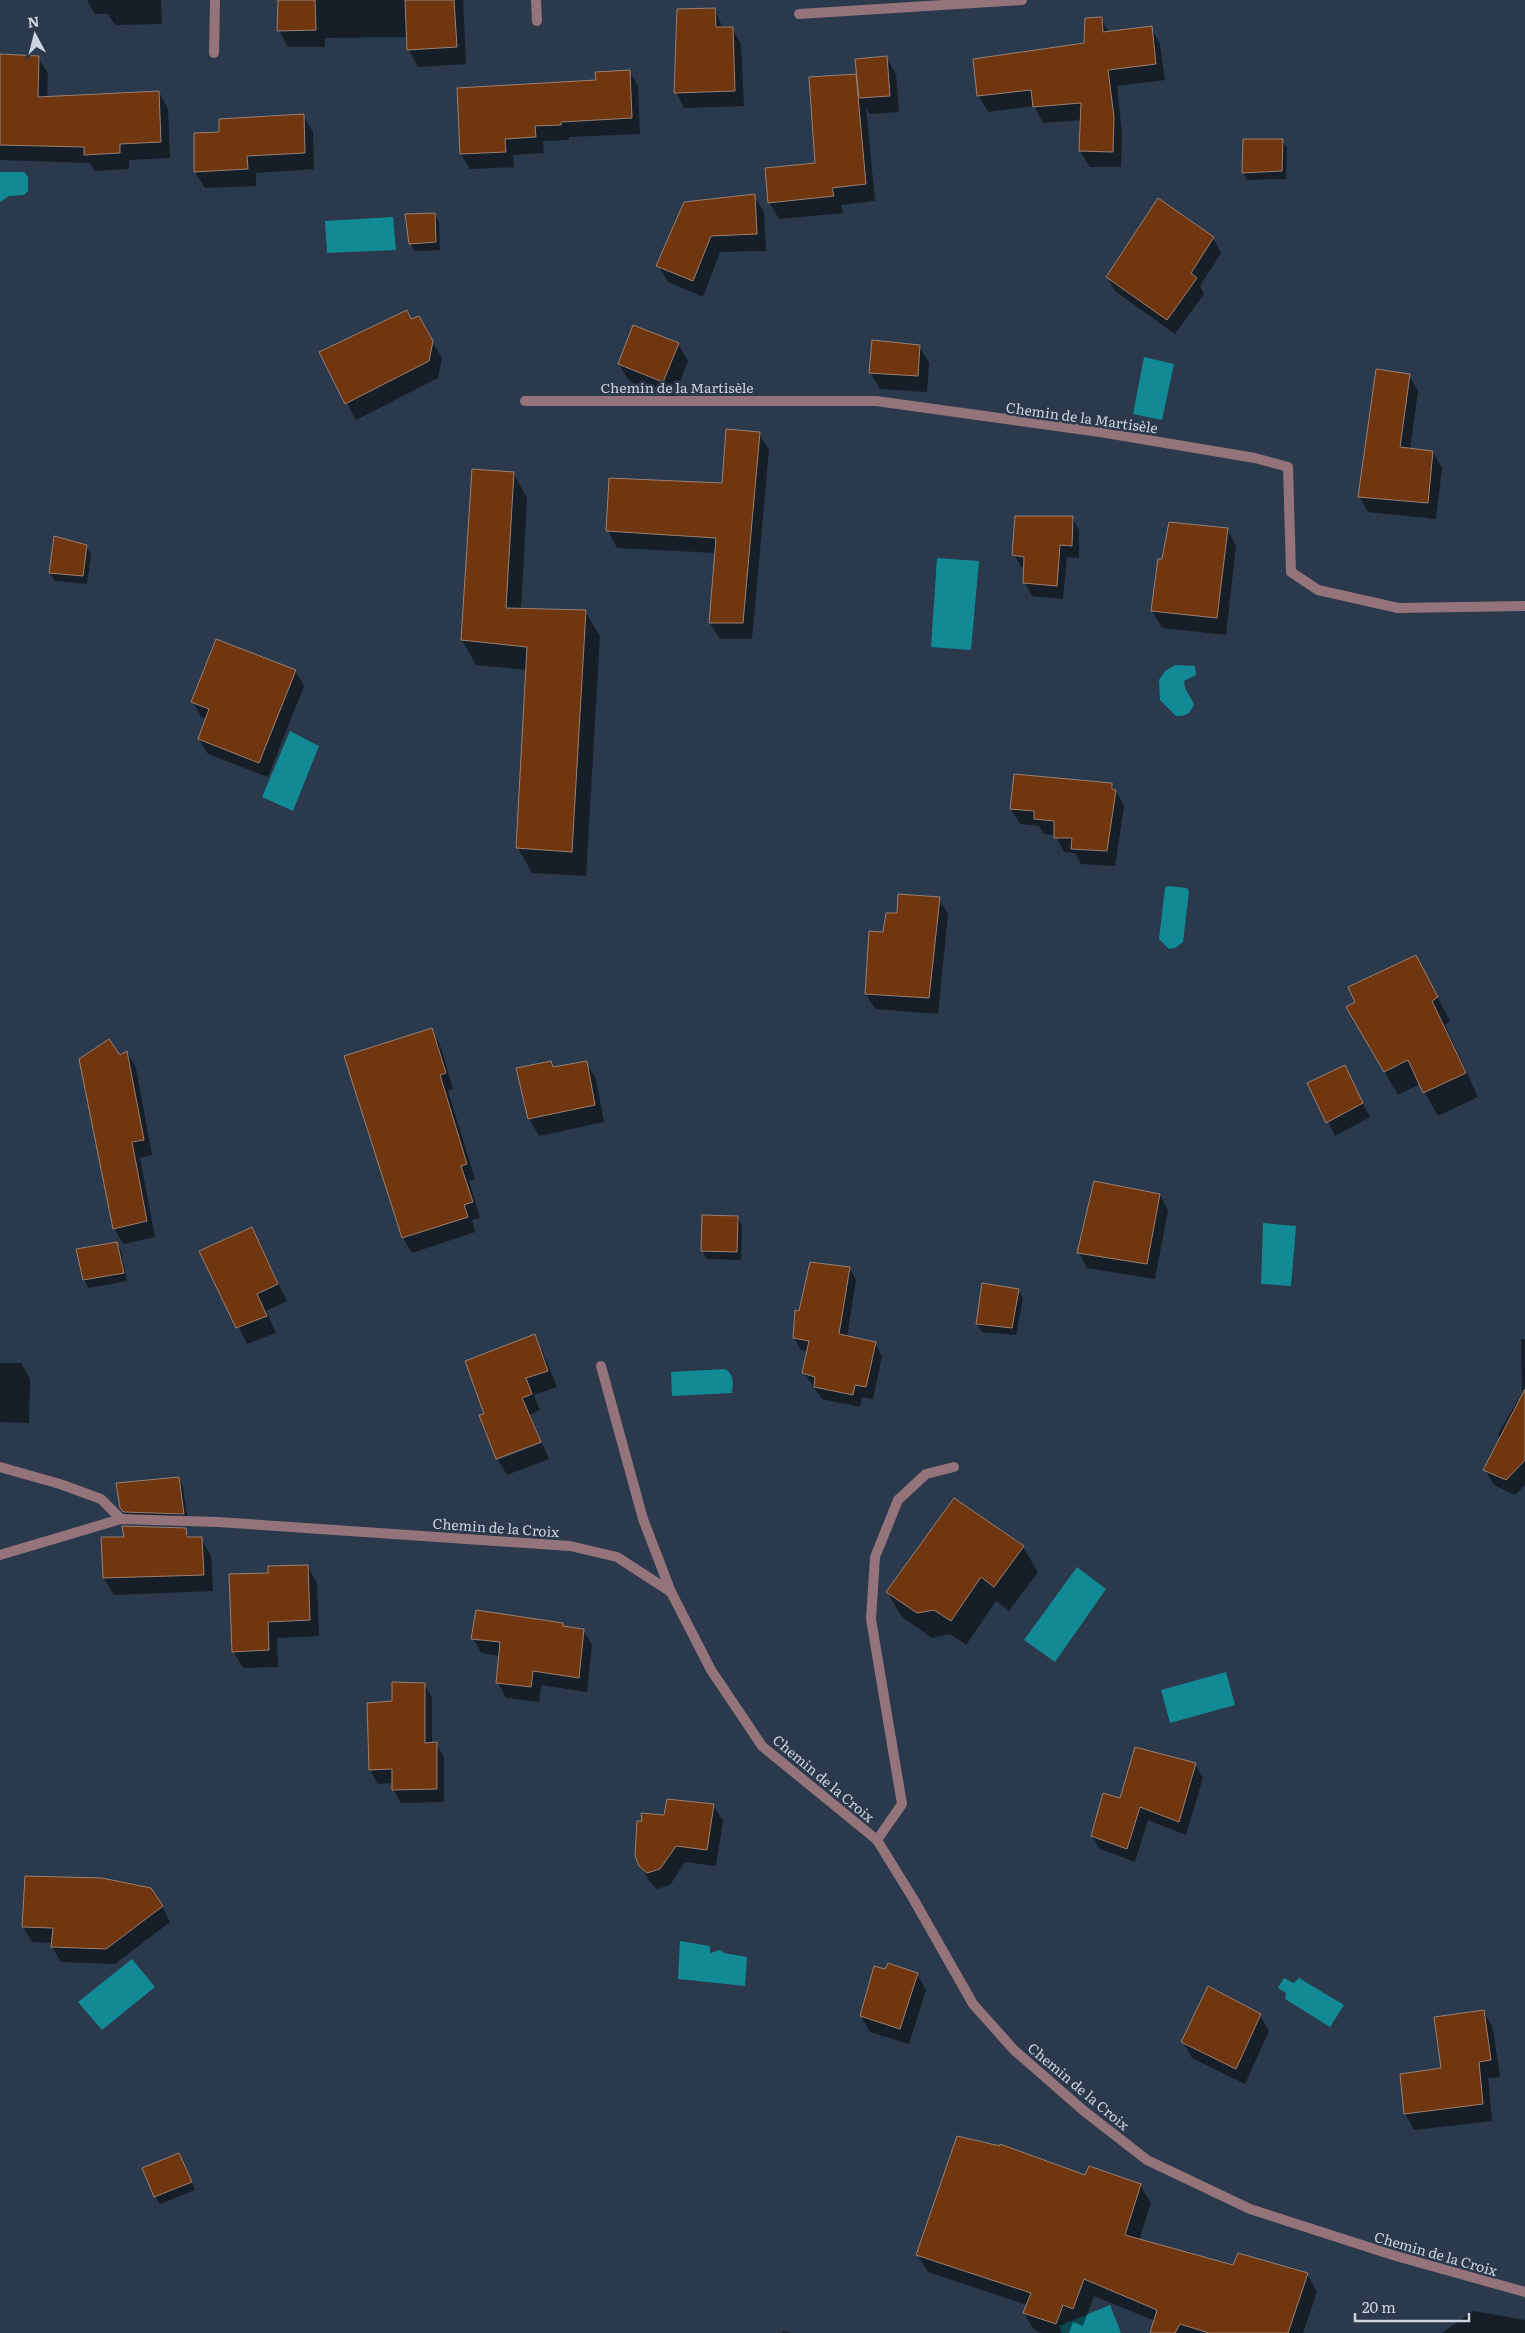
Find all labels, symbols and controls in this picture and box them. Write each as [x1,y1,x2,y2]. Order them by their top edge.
north arrow [10,10,60,60]
text: N [26,10,41,32]
street label: Chemin de la Martisèle [600,377,754,397]
street label: Chemin de la Martisèle [1005,396,1159,438]
street label: Chemin de la Croix [432,1513,560,1541]
street label: Chemin de la Croix [769,1730,879,1826]
street label: Chemin de la Croix [1024,2038,1134,2134]
street label: Chemin de la Croix [1372,2226,1500,2280]
scale bar [1355,2290,1469,2322]
text: 20 m [1362,2295,1396,2318]

